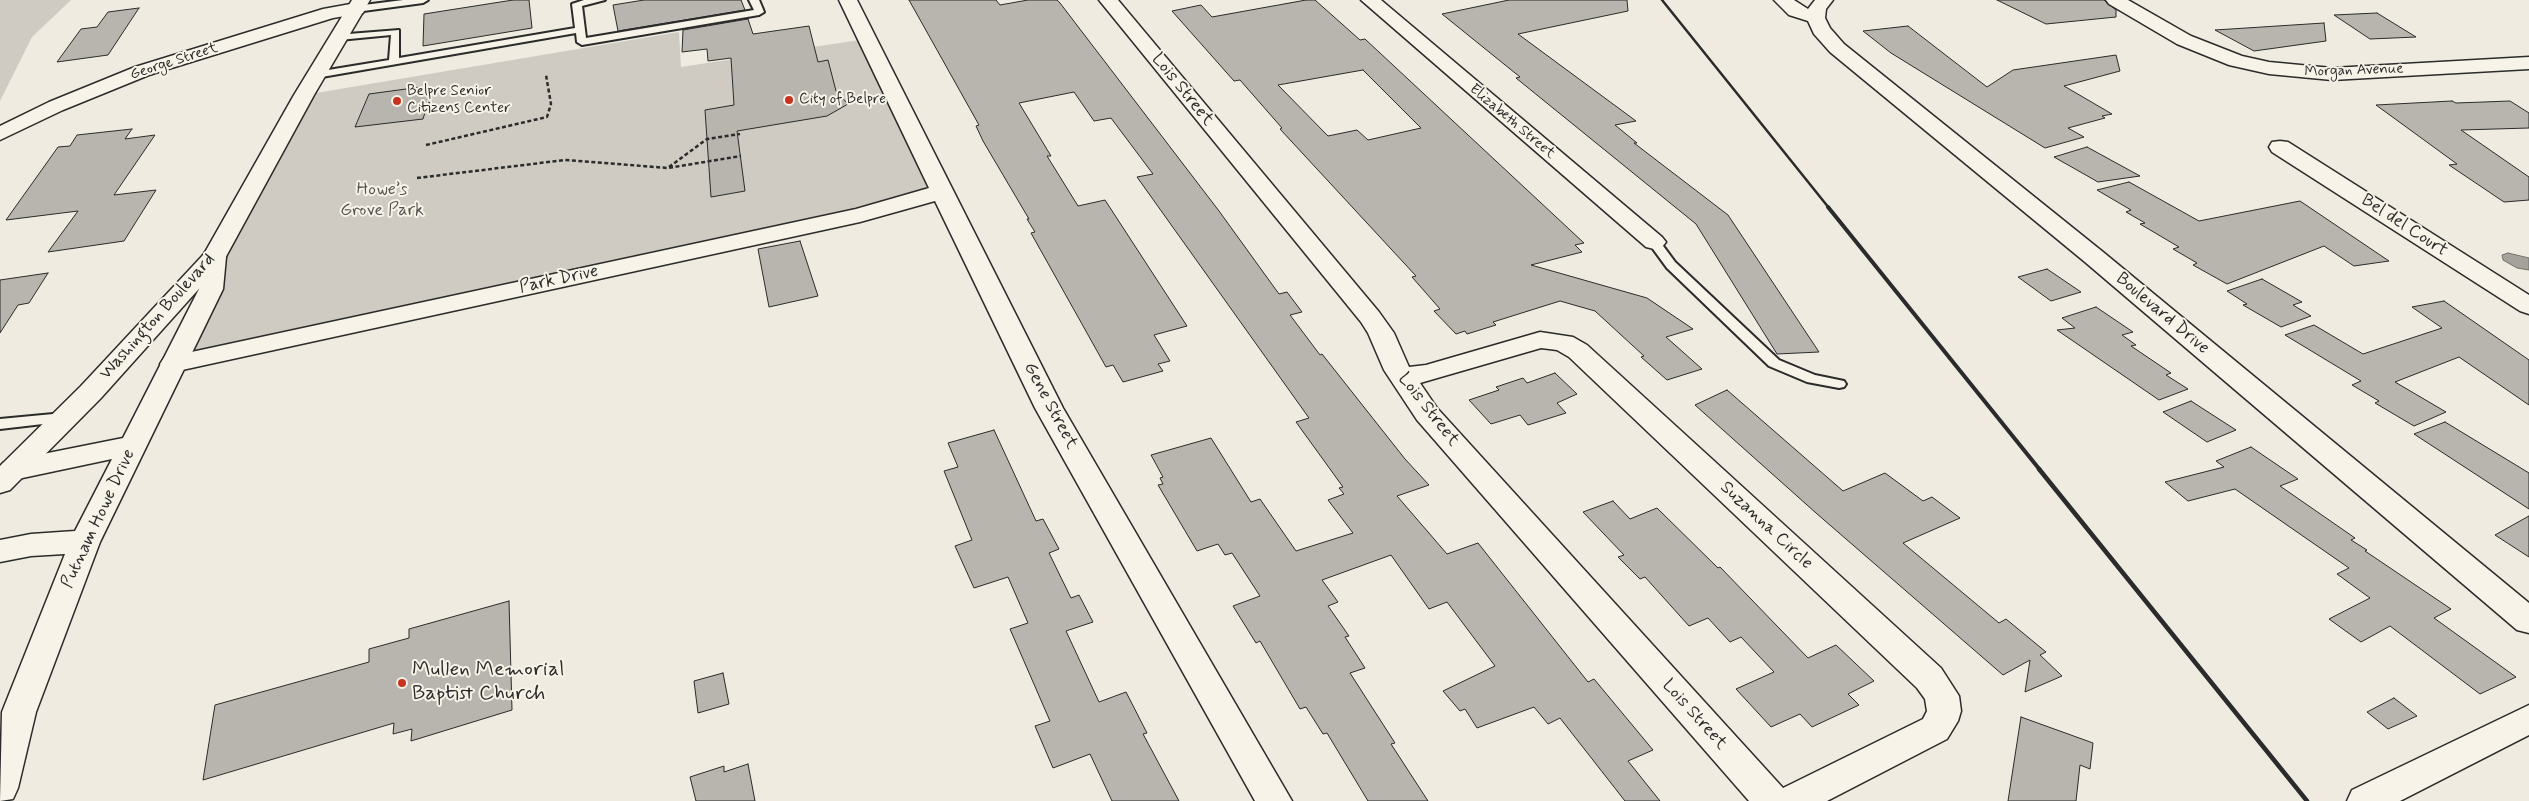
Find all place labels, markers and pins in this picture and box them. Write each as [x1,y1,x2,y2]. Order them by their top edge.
place label: Belpre Senior Citizens Center [407,83,510,118]
place label: City of Belpre [799,91,886,109]
marker: City of Belpre [783,94,795,106]
marker: Belpre Senior Citizens Center [391,95,403,107]
place label: Mullen Memorial Baptist Church [412,658,564,708]
marker: Mullen Memorial Baptist Church [396,677,408,689]

